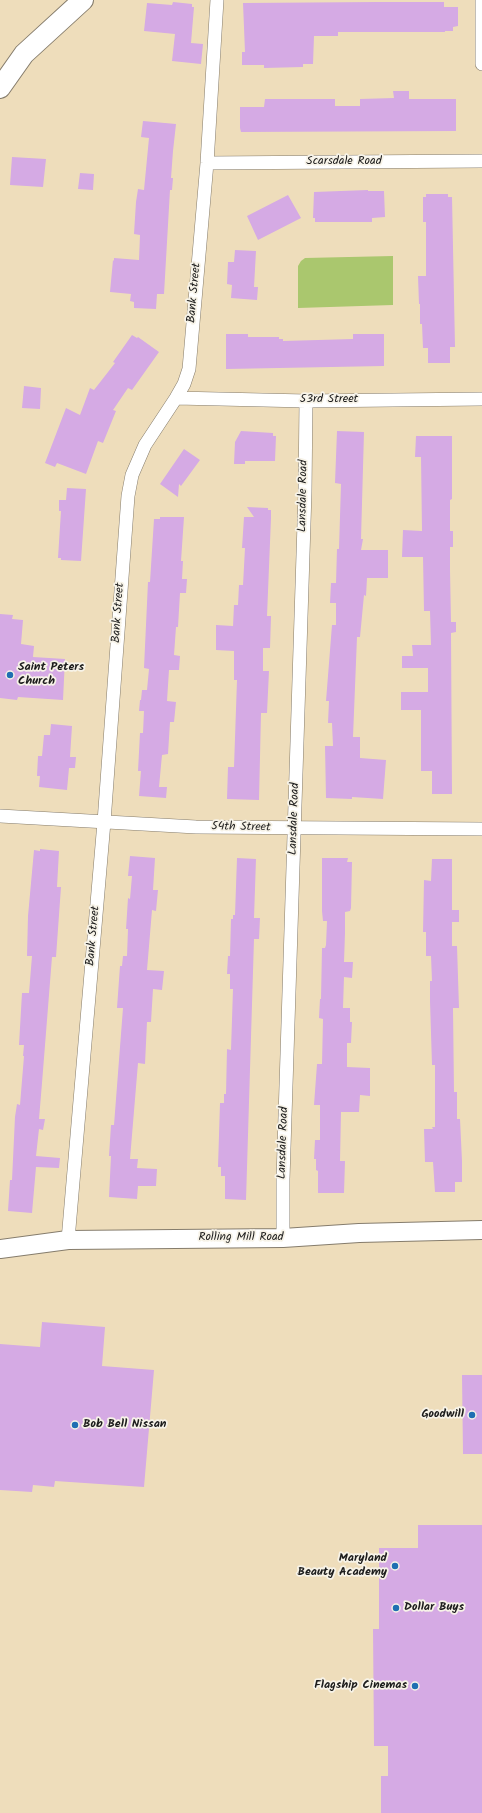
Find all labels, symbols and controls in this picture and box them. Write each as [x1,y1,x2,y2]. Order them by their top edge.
street label: Scarsdale Road [306,155,382,169]
street label: Bank Street [185,262,205,324]
street label: 53rd Street [300,393,358,407]
street label: Lansdale Road [296,460,312,532]
street label: Bank Street [110,582,128,644]
place label: Saint Peters Church [18,661,84,689]
marker: Saint Peters Church [5,670,15,680]
street label: Lansdale Road [287,783,303,855]
street label: 54th Street [211,820,271,836]
street label: Bank Street [84,905,104,967]
street label: Lansdale Road [276,1107,292,1179]
street label: Rolling Mill Road [198,1231,284,1245]
place label: Goodwill [421,1408,464,1422]
marker: Goodwill [467,1410,477,1420]
place label: Bob Bell Nissan [83,1418,166,1432]
marker: Bob Bell Nissan [70,1420,80,1430]
place label: Maryland Beauty Academy [297,1552,387,1580]
marker: Maryland Beauty Academy [390,1561,400,1571]
place label: Dollar Buys [404,1601,464,1615]
marker: Dollar Buys [391,1603,401,1613]
place label: Flagship Cinemas [314,1679,407,1693]
marker: Flagship Cinemas [410,1681,420,1691]

